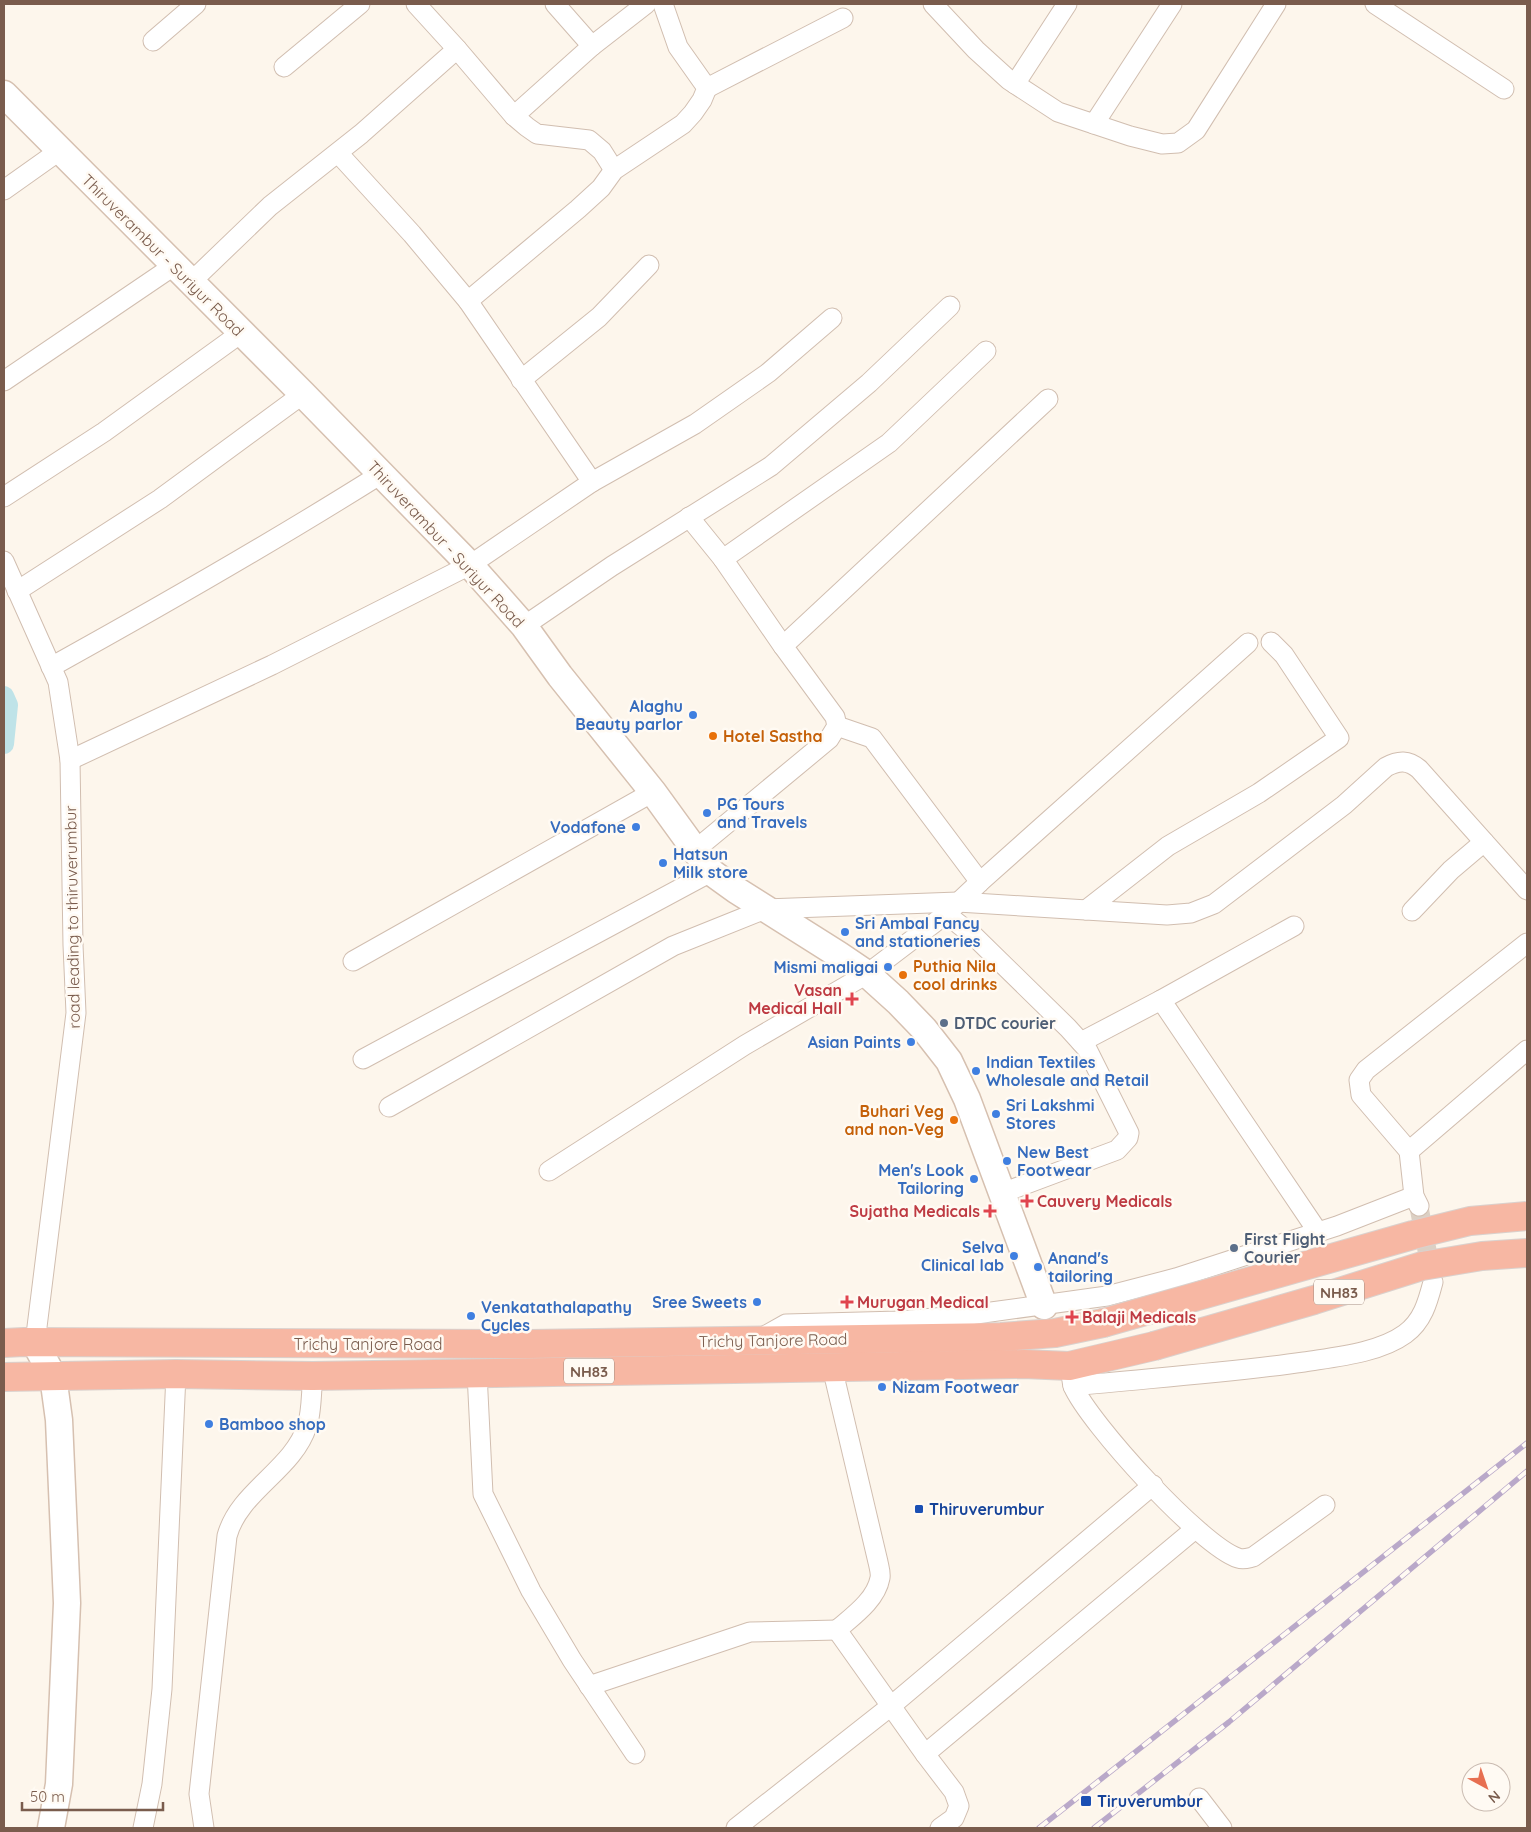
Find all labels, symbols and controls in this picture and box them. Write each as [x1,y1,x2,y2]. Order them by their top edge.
street label: Thiruverambur - Suriyur Road [78,170,248,340]
street label: Thiruverambur - Suriyur Road [363,456,529,632]
place label: Alaghu Beauty parlor [575,696,683,734]
marker: Alaghu Beauty parlor [687,709,699,721]
place label: Hotel Sastha [723,726,822,746]
marker: Hotel Sastha [707,730,719,742]
place label: PG Tours and Travels [717,794,807,832]
street label: road leading to thiruverumbur [60,805,84,1029]
marker: PG Tours and Travels [701,807,713,819]
place label: Vodafone [550,817,626,837]
marker: Vodafone [630,821,642,833]
place label: Hatsun Milk store [673,844,748,882]
marker: Hatsun Milk store [657,857,669,869]
place label: Sri Ambal Fancy and stationeries [855,913,981,951]
marker: Sri Ambal Fancy and stationeries [839,926,851,938]
place label: Puthia Nila cool drinks [913,956,997,994]
place label: Mismi maligai [774,957,878,977]
marker: Mismi maligai [882,961,894,973]
marker: Puthia Nila cool drinks [897,969,909,981]
place label: Vasan Medical Hall [748,980,842,1018]
marker: Vasan Medical Hall [846,993,858,1005]
place label: DTDC courier [954,1013,1056,1033]
marker: DTDC courier [938,1017,950,1029]
place label: Asian Paints [808,1032,901,1052]
marker: Asian Paints [905,1036,917,1048]
place label: Indian Textiles Wholesale and Retail [986,1052,1149,1090]
marker: Indian Textiles Wholesale and Retail [970,1065,982,1077]
place label: Sri Lakshmi Stores [1006,1095,1094,1133]
place label: Buhari Veg and non-Veg [844,1101,944,1139]
marker: Sri Lakshmi Stores [990,1108,1002,1120]
marker: Buhari Veg and non-Veg [948,1114,960,1126]
place label: New Best Footwear [1017,1142,1092,1180]
marker: New Best Footwear [1001,1155,1013,1167]
place label: Men's Look Tailoring [878,1160,964,1198]
marker: Men's Look Tailoring [968,1173,980,1185]
place label: Cauvery Medicals [1037,1191,1173,1211]
marker: Cauvery Medicals [1021,1195,1033,1207]
place label: Sujatha Medicals [849,1201,980,1221]
marker: Sujatha Medicals [984,1205,996,1217]
place label: First Flight Courier [1244,1229,1326,1267]
place label: Selva Clinical lab [921,1237,1004,1275]
marker: First Flight Courier [1228,1242,1240,1254]
place label: Anand's tailoring [1048,1248,1113,1286]
marker: Selva Clinical lab [1008,1250,1020,1262]
marker: Anand's tailoring [1032,1261,1044,1273]
road number: NH83 [1314,1280,1364,1304]
place label: Sree Sweets [652,1292,747,1312]
place label: Murugan Medical [857,1292,989,1312]
marker: Sree Sweets [751,1296,763,1308]
marker: Murugan Medical [841,1296,853,1308]
place label: Venkatathalapathy Cycles [481,1297,632,1335]
place label: Balaji Medicals [1082,1307,1197,1327]
marker: Venkatathalapathy Cycles [465,1310,477,1322]
marker: Balaji Medicals [1066,1311,1078,1323]
street label: Trichy Tanjore Road [698,1329,848,1351]
street label: Trichy Tanjore Road [294,1334,442,1354]
road number: NH83 [564,1358,614,1384]
place label: Nizam Footwear [892,1377,1019,1397]
marker: Nizam Footwear [876,1381,888,1393]
place label: Bamboo shop [219,1414,326,1434]
marker: Bamboo shop [203,1418,215,1430]
place label: Thiruverumbur [929,1499,1044,1519]
marker: Thiruverumbur [913,1503,925,1515]
north arrow [1461,1762,1511,1812]
scale bar [22,1780,164,1812]
text: 50 m [30,1787,65,1806]
text: N [1485,1787,1504,1807]
place label: Tiruverumbur [1097,1791,1203,1811]
marker: Tiruverumbur [1079,1794,1093,1808]

